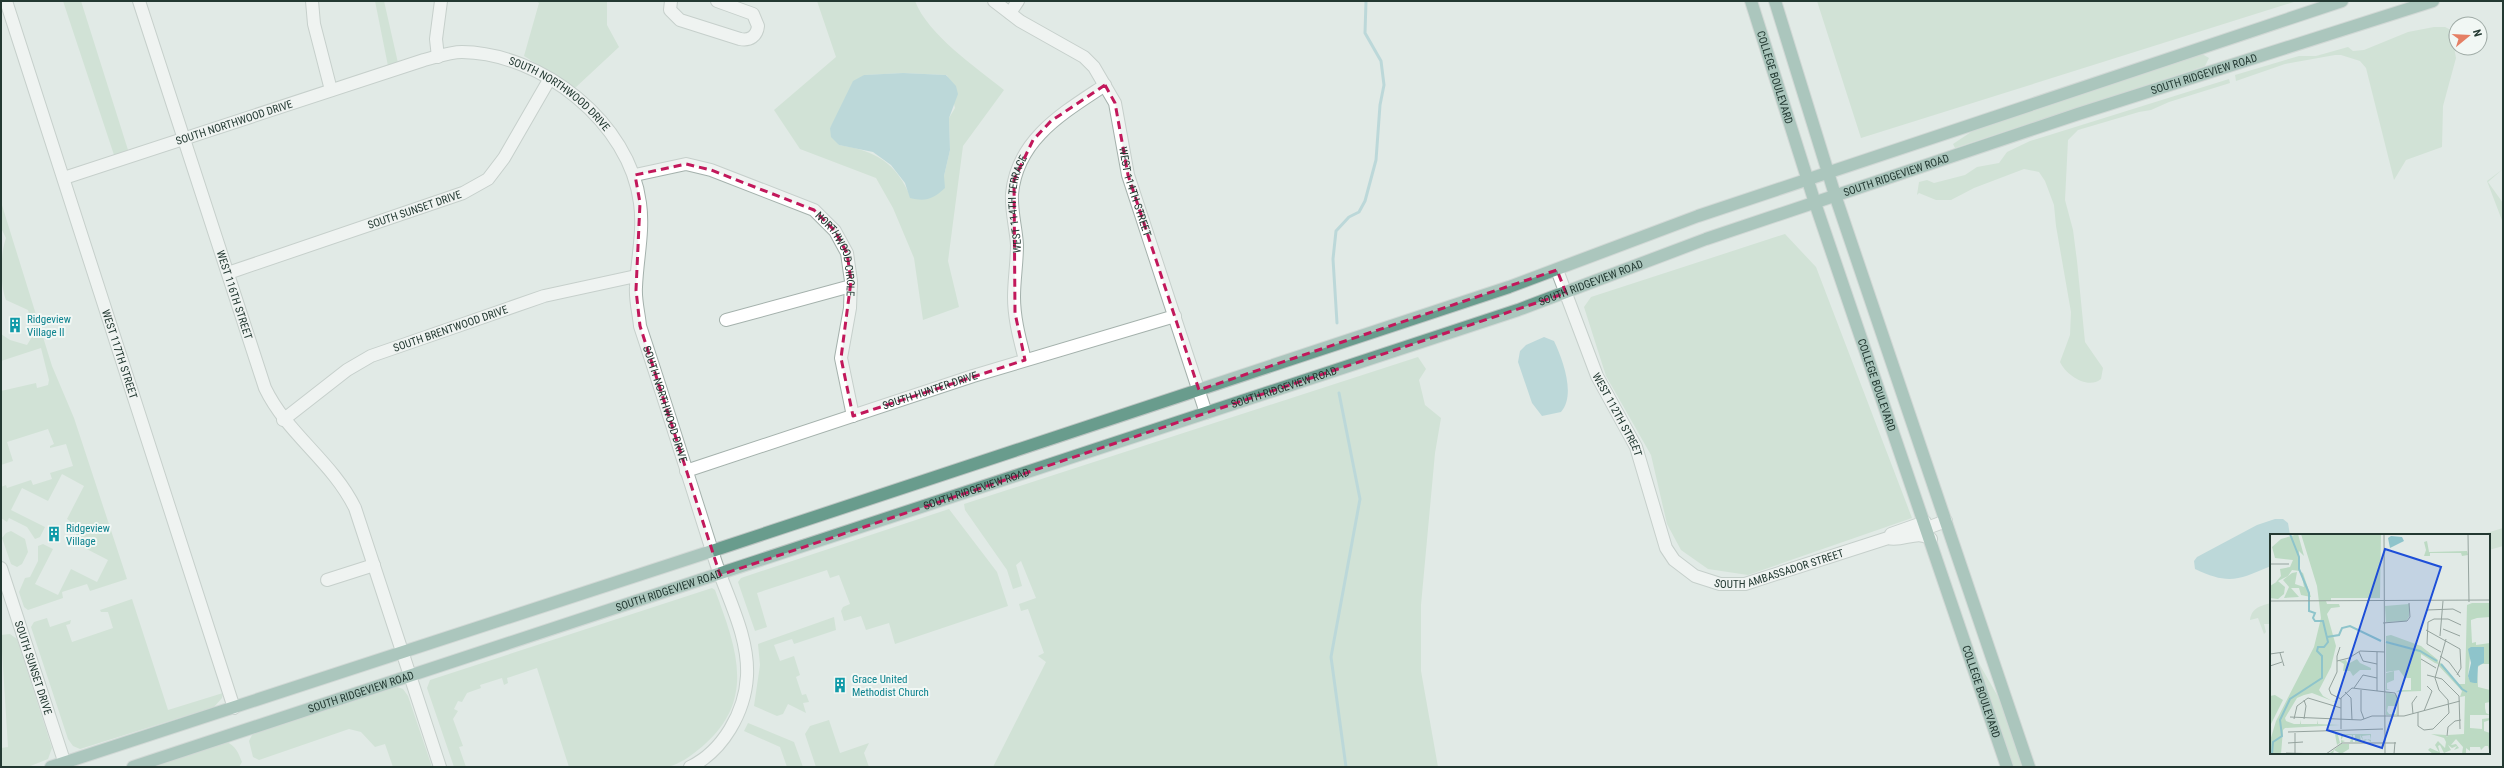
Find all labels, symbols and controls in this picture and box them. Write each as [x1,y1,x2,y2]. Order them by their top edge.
north arrow [2448,16,2488,56]
text: N [2470,28,2484,39]
street label: COLLEGE BOULEVARD [1754,29,1796,125]
street label: SOUTH RIDGEVIEW ROAD [2149,51,2259,97]
street label: SOUTH NORTHWOOD DRIVE [507,54,613,134]
street label: SOUTH NORTHWOOD DRIVE [174,97,295,147]
street label: WEST 114TH STREET [1116,146,1154,238]
street label: SOUTH RIDGEVIEW ROAD [1842,151,1951,199]
street label: WEST 114TH TERRACE [1005,152,1030,253]
street label: SOUTH SUNSET DRIVE [366,187,464,231]
street label: NORTHWOOD CIRCLE [813,209,858,297]
street label: WEST 116TH STREET [214,249,255,341]
street label: SOUTH RIDGEVIEW ROAD [1536,257,1645,308]
street label: SOUTH BRENTWOOD DRIVE [391,302,510,354]
street label: WEST 117TH STREET [99,308,140,401]
place label: Ridgeview Village II [27,313,71,339]
building icon: Ridgeview Village II [6,316,24,334]
street label: COLLEGE BOULEVARD [1855,337,1899,433]
street label: SOUTH NORTHWOOD DRIVE [640,344,690,465]
street label: SOUTH RIDGEVIEW ROAD [1229,364,1339,411]
street label: SOUTH HUNTER DRIVE [881,368,980,412]
street label: WEST 112TH STREET [1590,370,1645,458]
street label: SOUTH RIDGEVIEW ROAD [922,465,1031,512]
place label: Ridgeview Village [66,522,110,548]
building icon: Ridgeview Village [45,525,63,543]
inset map [2270,534,2490,754]
street label: SOUTH AMBASSADOR STREET [1713,546,1845,591]
street label: SOUTH RIDGEVIEW ROAD [614,567,723,614]
street label: SOUTH SUNSET DRIVE [12,619,55,717]
street label: COLLEGE BOULEVARD [1960,644,2003,740]
street label: SOUTH RIDGEVIEW ROAD [306,668,416,715]
place label: Grace United Methodist Church [852,673,929,699]
building icon: Grace United Methodist Church [831,676,849,694]

